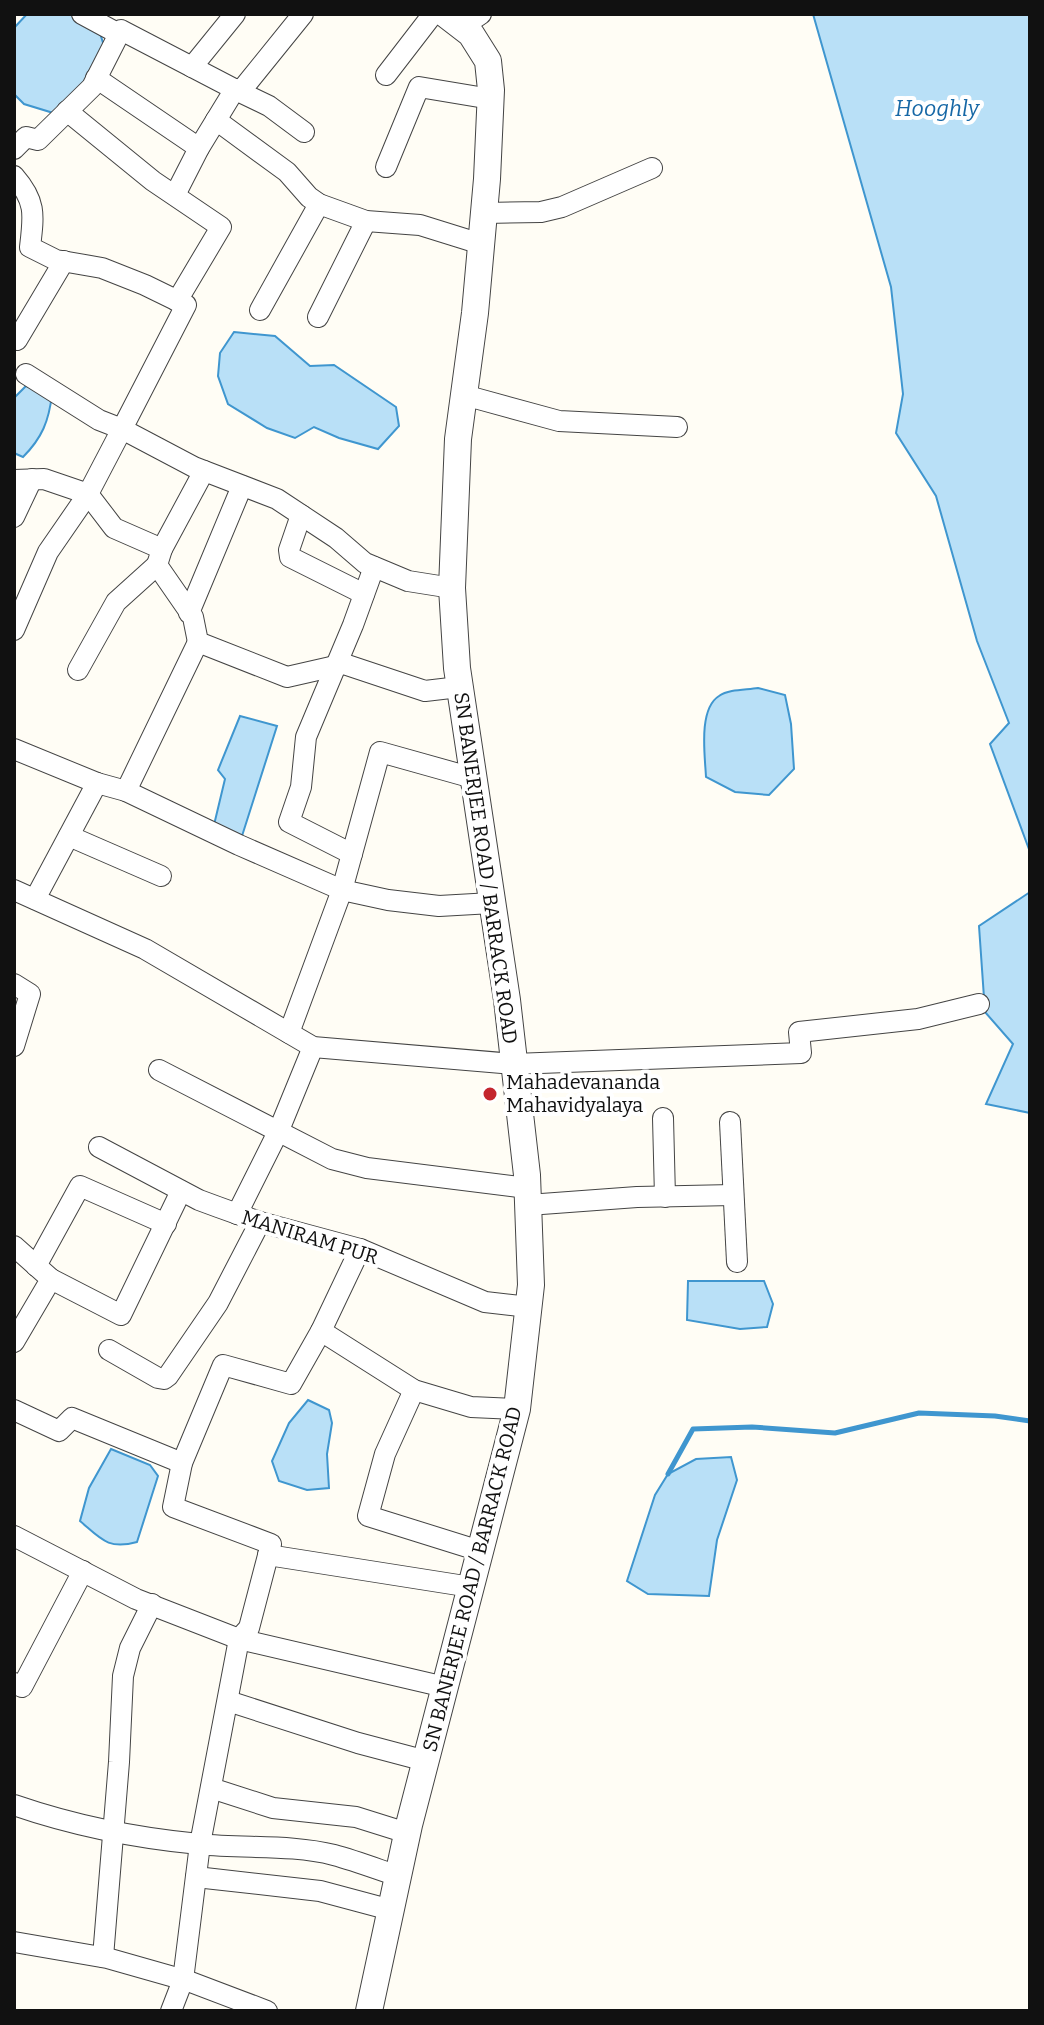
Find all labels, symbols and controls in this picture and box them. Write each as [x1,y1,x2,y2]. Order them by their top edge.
water label: Hooghly [895,95,981,122]
street label: SN BANERJEE ROAD / BARRACK ROAD [449,691,523,1045]
place label: Mahadevananda Mahavidyalaya [506,1070,660,1117]
marker: Mahadevananda Mahavidyalaya [481,1085,499,1103]
street label: MANIRAM PUR [239,1205,381,1269]
street label: SN BANERJEE ROAD / BARRACK ROAD [417,1404,527,1754]

